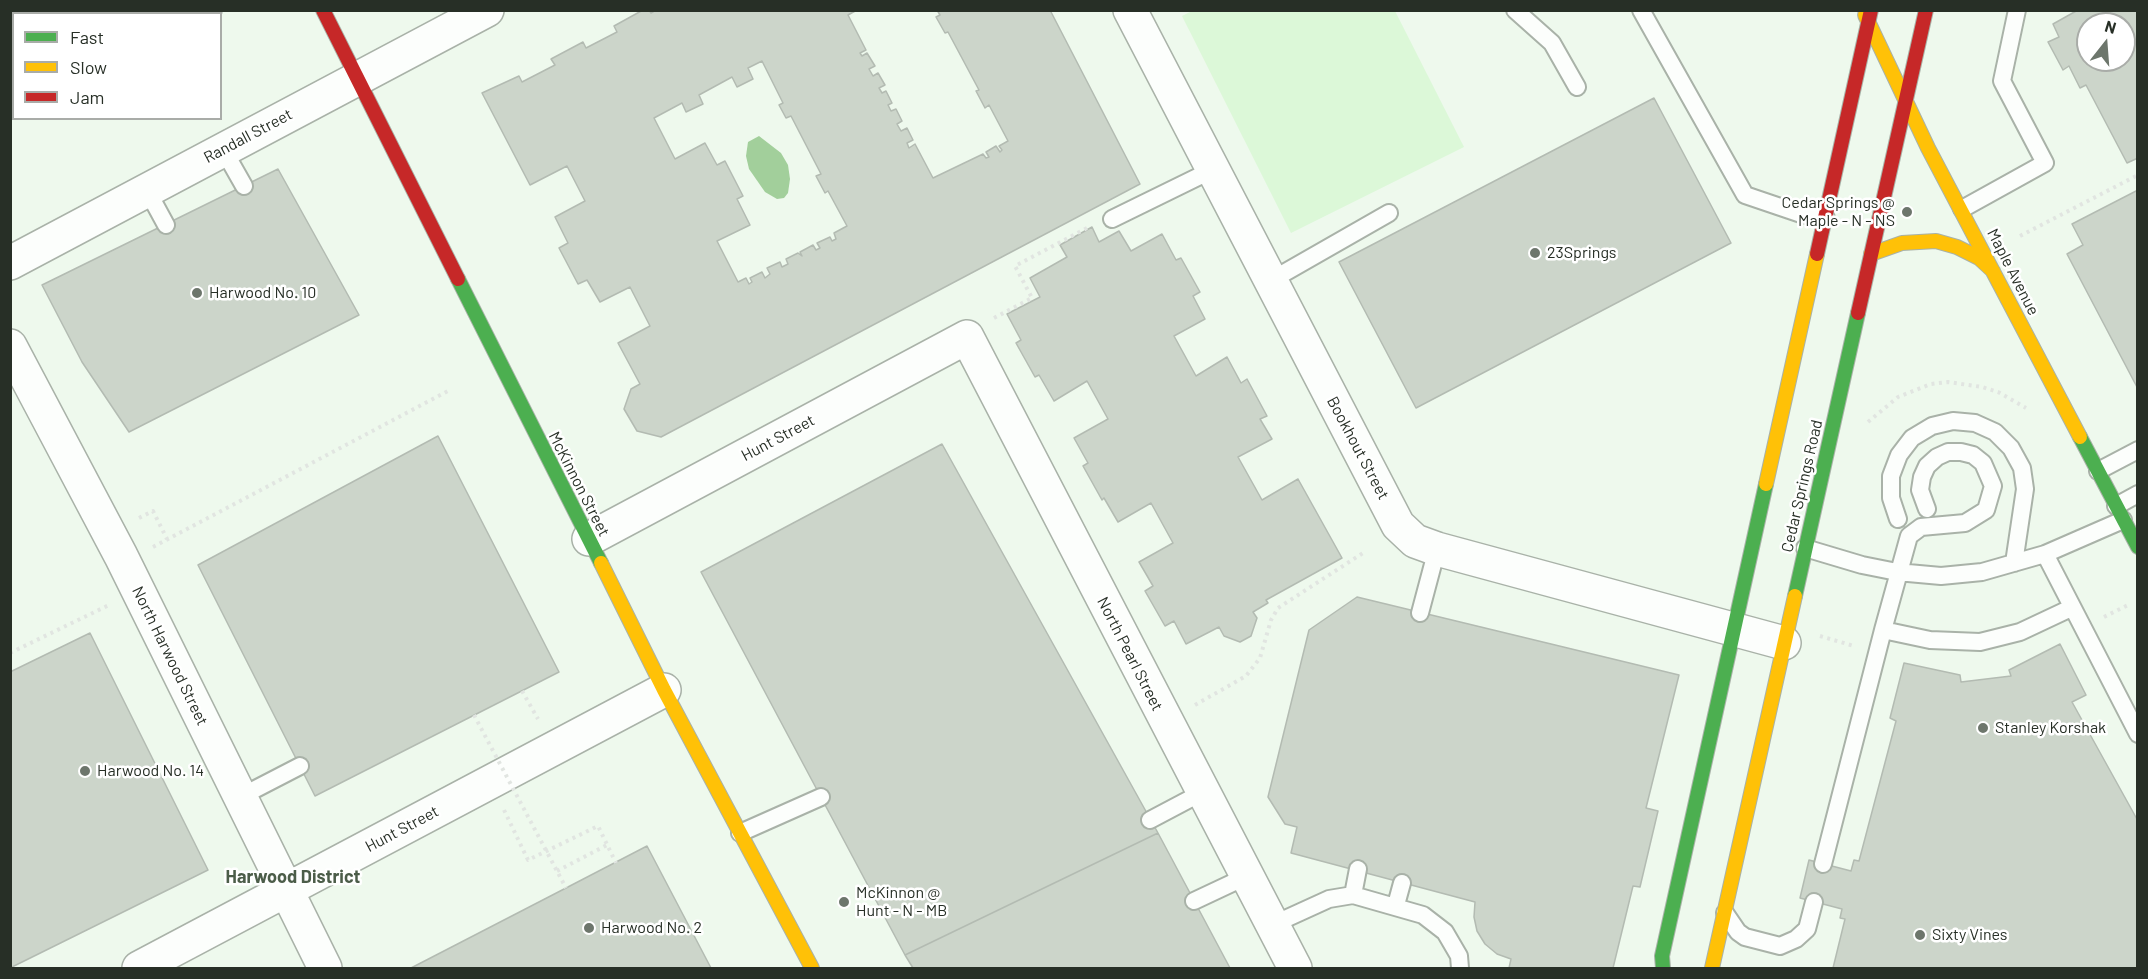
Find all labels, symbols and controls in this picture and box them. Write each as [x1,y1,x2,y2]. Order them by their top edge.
legend [12,12,222,120]
north arrow [2076,12,2136,72]
text: N [2103,16,2119,37]
text: Fast [70,26,104,48]
text: Slow [70,56,107,78]
text: Jam [70,86,104,108]
street label: Randall Street [200,105,296,167]
place label: Cedar Springs @ Maple - N - NS [1782,193,1895,231]
marker: Cedar Springs @ Maple - N - NS [1900,205,1914,219]
street label: Maple Avenue [1983,225,2043,319]
place label: 23Springs [1547,243,1617,263]
marker: 23Springs [1528,246,1542,260]
place label: Harwood No. 10 [209,283,316,303]
marker: Harwood No. 10 [190,286,204,300]
street label: Bookhout Street [1323,393,1393,503]
street label: Hunt Street [738,411,818,465]
street label: Cedar Springs Road [1777,418,1827,554]
street label: McKinnon Street [544,428,614,540]
street label: North Harwood Street [128,583,212,729]
street label: North Pearl Street [1093,594,1167,714]
place label: Stanley Korshak [1995,718,2106,738]
marker: Stanley Korshak [1976,721,1990,735]
place label: Harwood No. 14 [97,761,204,781]
marker: Harwood No. 14 [78,764,92,778]
street label: Hunt Street [362,802,442,856]
district label: Harwood District [226,866,360,888]
place label: McKinnon @ Hunt - N - MB [856,883,947,921]
marker: McKinnon @ Hunt - N - MB [837,895,851,909]
place label: Harwood No. 2 [601,918,702,938]
marker: Harwood No. 2 [582,921,596,935]
place label: Sixty Vines [1932,925,2008,945]
marker: Sixty Vines [1913,928,1927,942]

